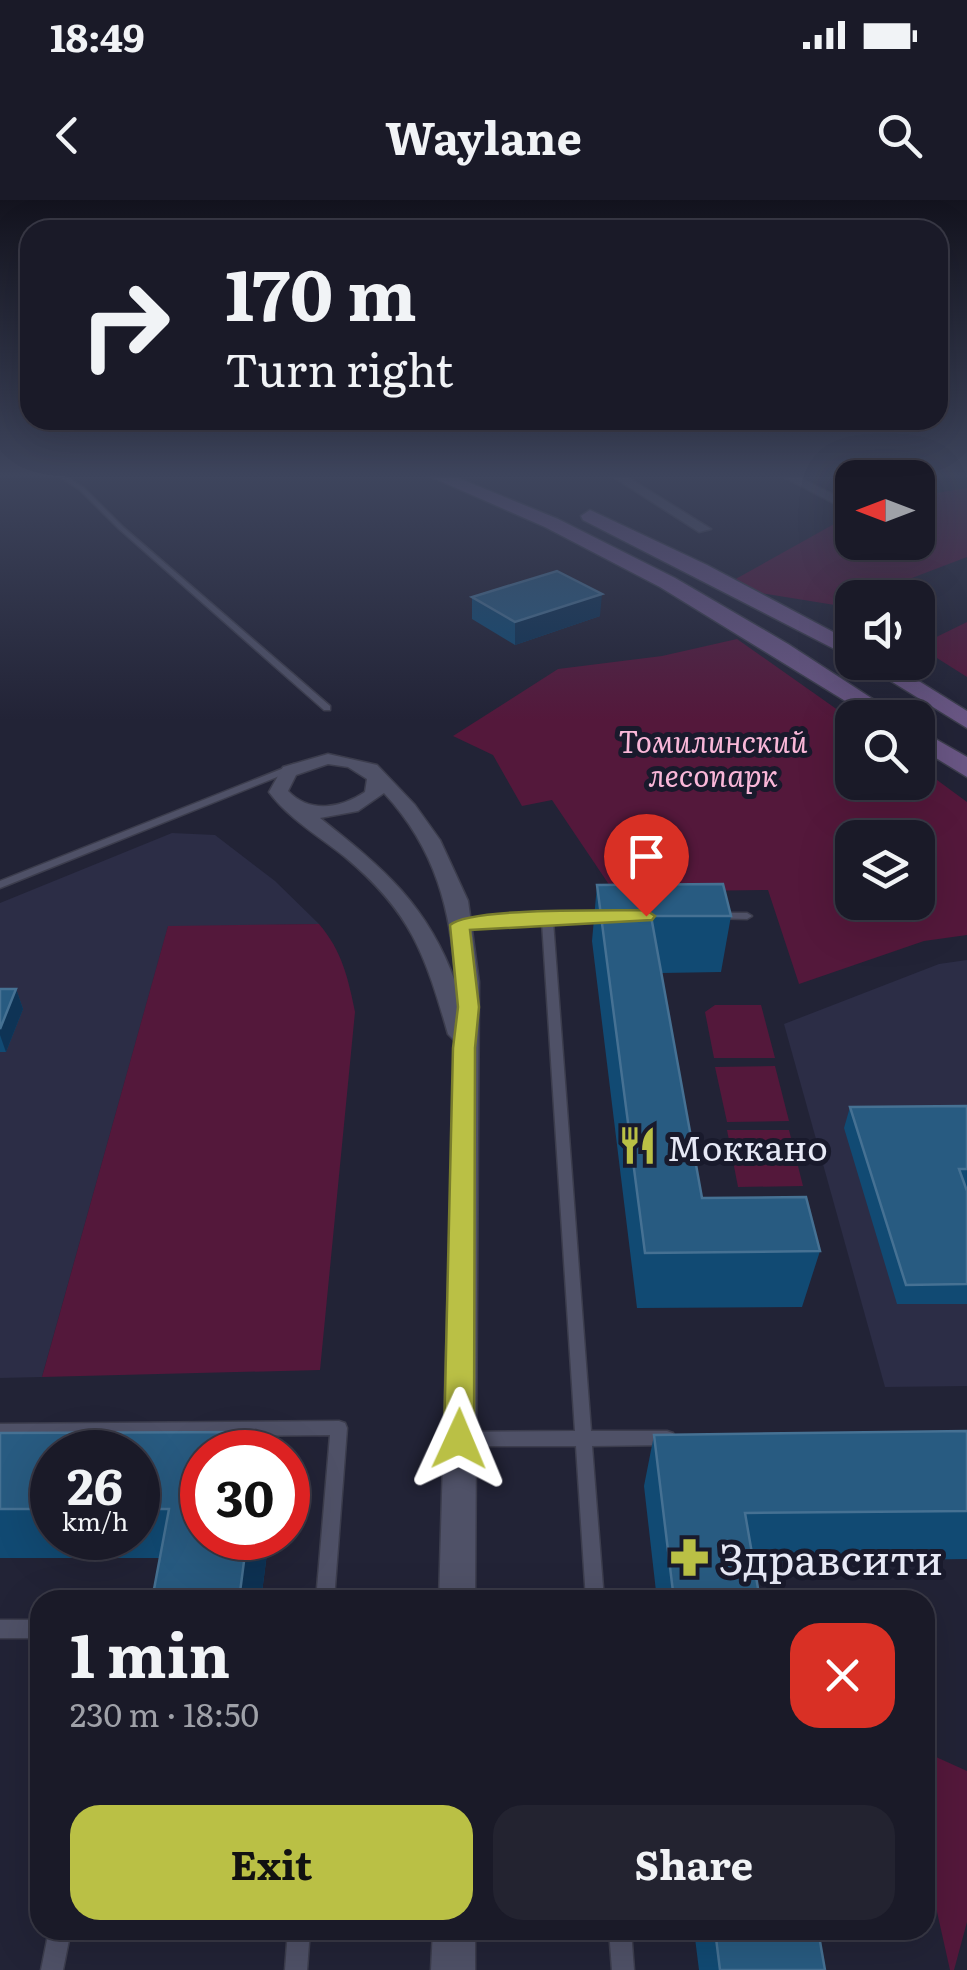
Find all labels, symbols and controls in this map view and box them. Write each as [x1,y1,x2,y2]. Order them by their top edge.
text: 18:49 [50,7,145,64]
text: Waylane [385,102,582,169]
icon: back [40,108,95,163]
icon: search [872,108,927,163]
text: 170 m [225,239,417,343]
icon: right [60,260,190,390]
text: Turn right [225,334,453,401]
north arrow [835,460,935,560]
map controls [835,460,935,920]
button: sound [835,580,935,680]
button: search [835,700,935,800]
park label: Томилинский лесопарк [618,718,808,796]
pin [604,814,689,917]
button: layers [835,820,935,920]
icon: arrive [619,829,674,884]
place label: Моккано [667,1120,828,1172]
restaurant icon: Моккано [616,1125,658,1167]
position arrow [407,1387,511,1491]
speed limit sign: 30 [180,1430,310,1560]
text: 26 [67,1446,123,1520]
text: km/h [62,1502,128,1539]
place label: Здравсити [719,1526,943,1588]
pharmacy icon: Здравсити [668,1536,710,1578]
text: 1 min [70,1607,230,1696]
button: close [790,1623,895,1728]
text: 230 m · 18:50 [70,1689,259,1737]
button: Exit [70,1805,473,1920]
button: Share [493,1805,895,1920]

